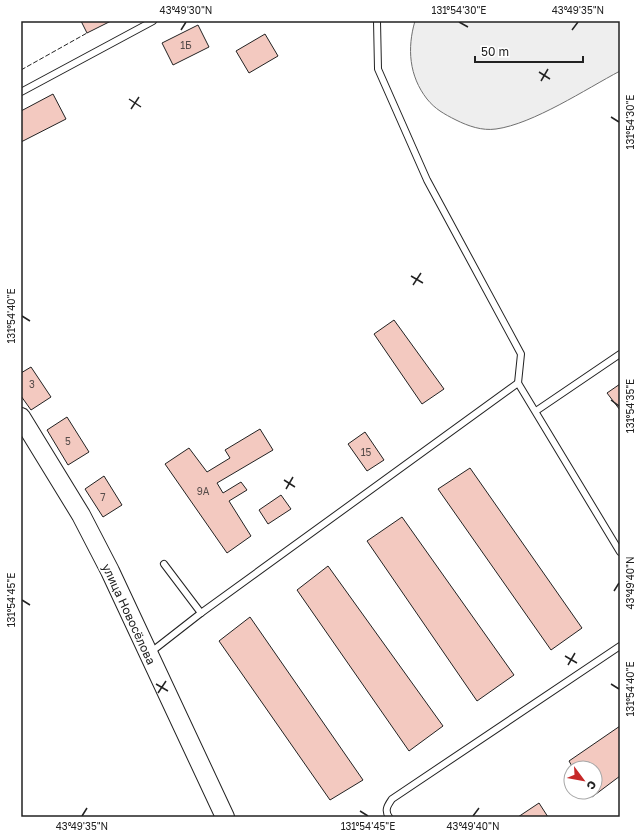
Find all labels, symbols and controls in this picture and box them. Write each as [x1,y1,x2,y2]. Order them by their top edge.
text: 43°49'30"N [160,4,212,16]
text: 131°54'30"E [432,4,486,16]
text: 43°49'35"N [552,4,604,16]
scale bar [475,38,583,64]
house number: 1Б [180,39,192,51]
text: 50 m [481,44,509,59]
text: 131°54'30"E [624,95,636,149]
text: 131°54'40"E [5,288,17,344]
house number: 3 [29,378,35,390]
text: 131°54'35"E [624,379,636,433]
house number: 5 [65,435,71,447]
house number: 15 [361,446,372,458]
house number: 9А [197,485,210,497]
house number: 7 [100,491,106,503]
text: 43°49'40"N [624,556,636,610]
street label: улица Новосёлова [99,561,159,667]
text: 131°54'45"E [5,573,17,627]
text: 131°54'40"E [624,661,636,717]
north arrow [563,760,603,800]
text: С [584,779,599,792]
text: 43°49'35"N [56,820,108,832]
text: 131°54'45"E [341,820,395,832]
text: 43°49'40"N [446,820,500,832]

